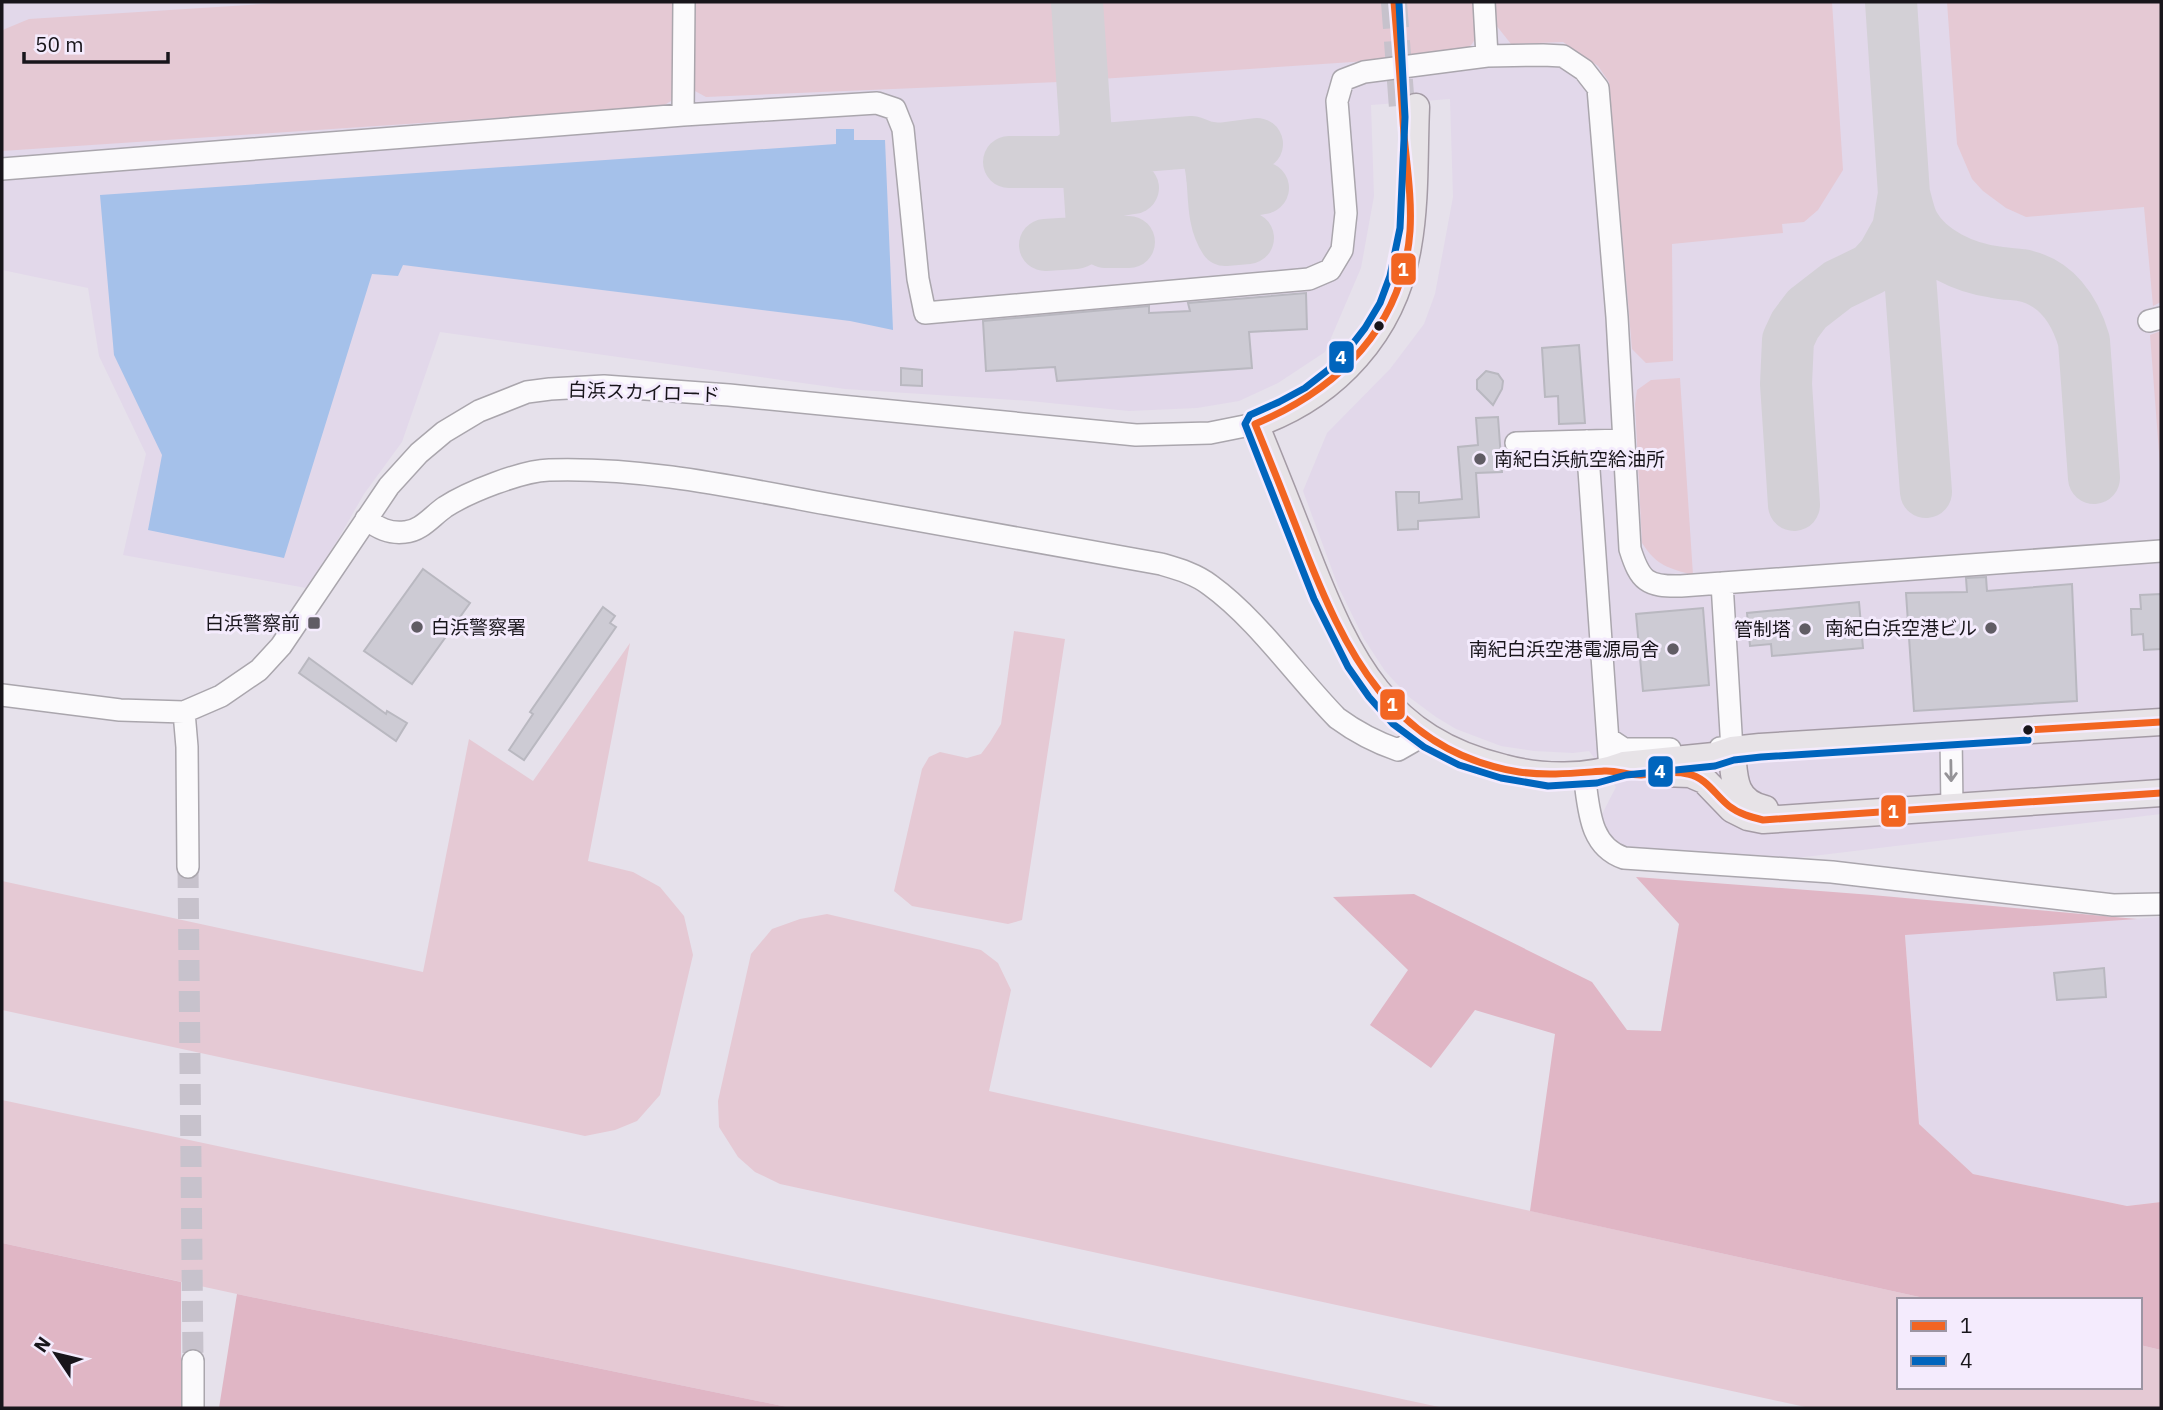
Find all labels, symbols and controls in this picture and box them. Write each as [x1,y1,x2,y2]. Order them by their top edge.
scale bar [24,21,168,65]
text: 50 m [35,30,84,58]
line badge: 1 [1390,252,1417,286]
text: 1 [1397,257,1409,281]
unlabelled marker [1372,319,1386,333]
line badge: 4 [1328,340,1355,374]
text: 4 [1335,345,1347,369]
street label: 白浜スカイロード [568,377,720,407]
place label: 南紀白浜航空給油所 [1494,447,1665,471]
marker: 南紀白浜航空給油所 [1472,451,1488,467]
place label: 白浜警察前 [205,611,300,635]
marker: 白浜警察前 [306,615,322,631]
place label: 白浜警察署 [431,615,526,639]
place label: 南紀白浜空港ビル [1825,616,1977,640]
place label: 管制塔 [1734,617,1791,641]
marker: 白浜警察署 [409,619,425,635]
marker: 南紀白浜空港ビル [1983,620,1999,636]
marker: 管制塔 [1797,621,1813,637]
place label: 南紀白浜空港電源局舎 [1469,637,1659,661]
marker: 南紀白浜空港電源局舎 [1665,641,1681,657]
line badge: 1 [1379,688,1406,721]
text: 1 [1386,692,1398,716]
unlabelled marker [2021,723,2035,737]
line badge: 4 [1647,755,1674,788]
text: 4 [1654,759,1666,783]
one-way arrow [1944,760,1958,783]
line badge: 1 [1880,794,1907,828]
text: 1 [1887,799,1899,823]
legend [1897,1298,2142,1389]
text: 1 [1960,1311,1973,1339]
north arrow [21,1319,91,1389]
text: N [28,1332,56,1357]
text: 4 [1960,1346,1973,1374]

